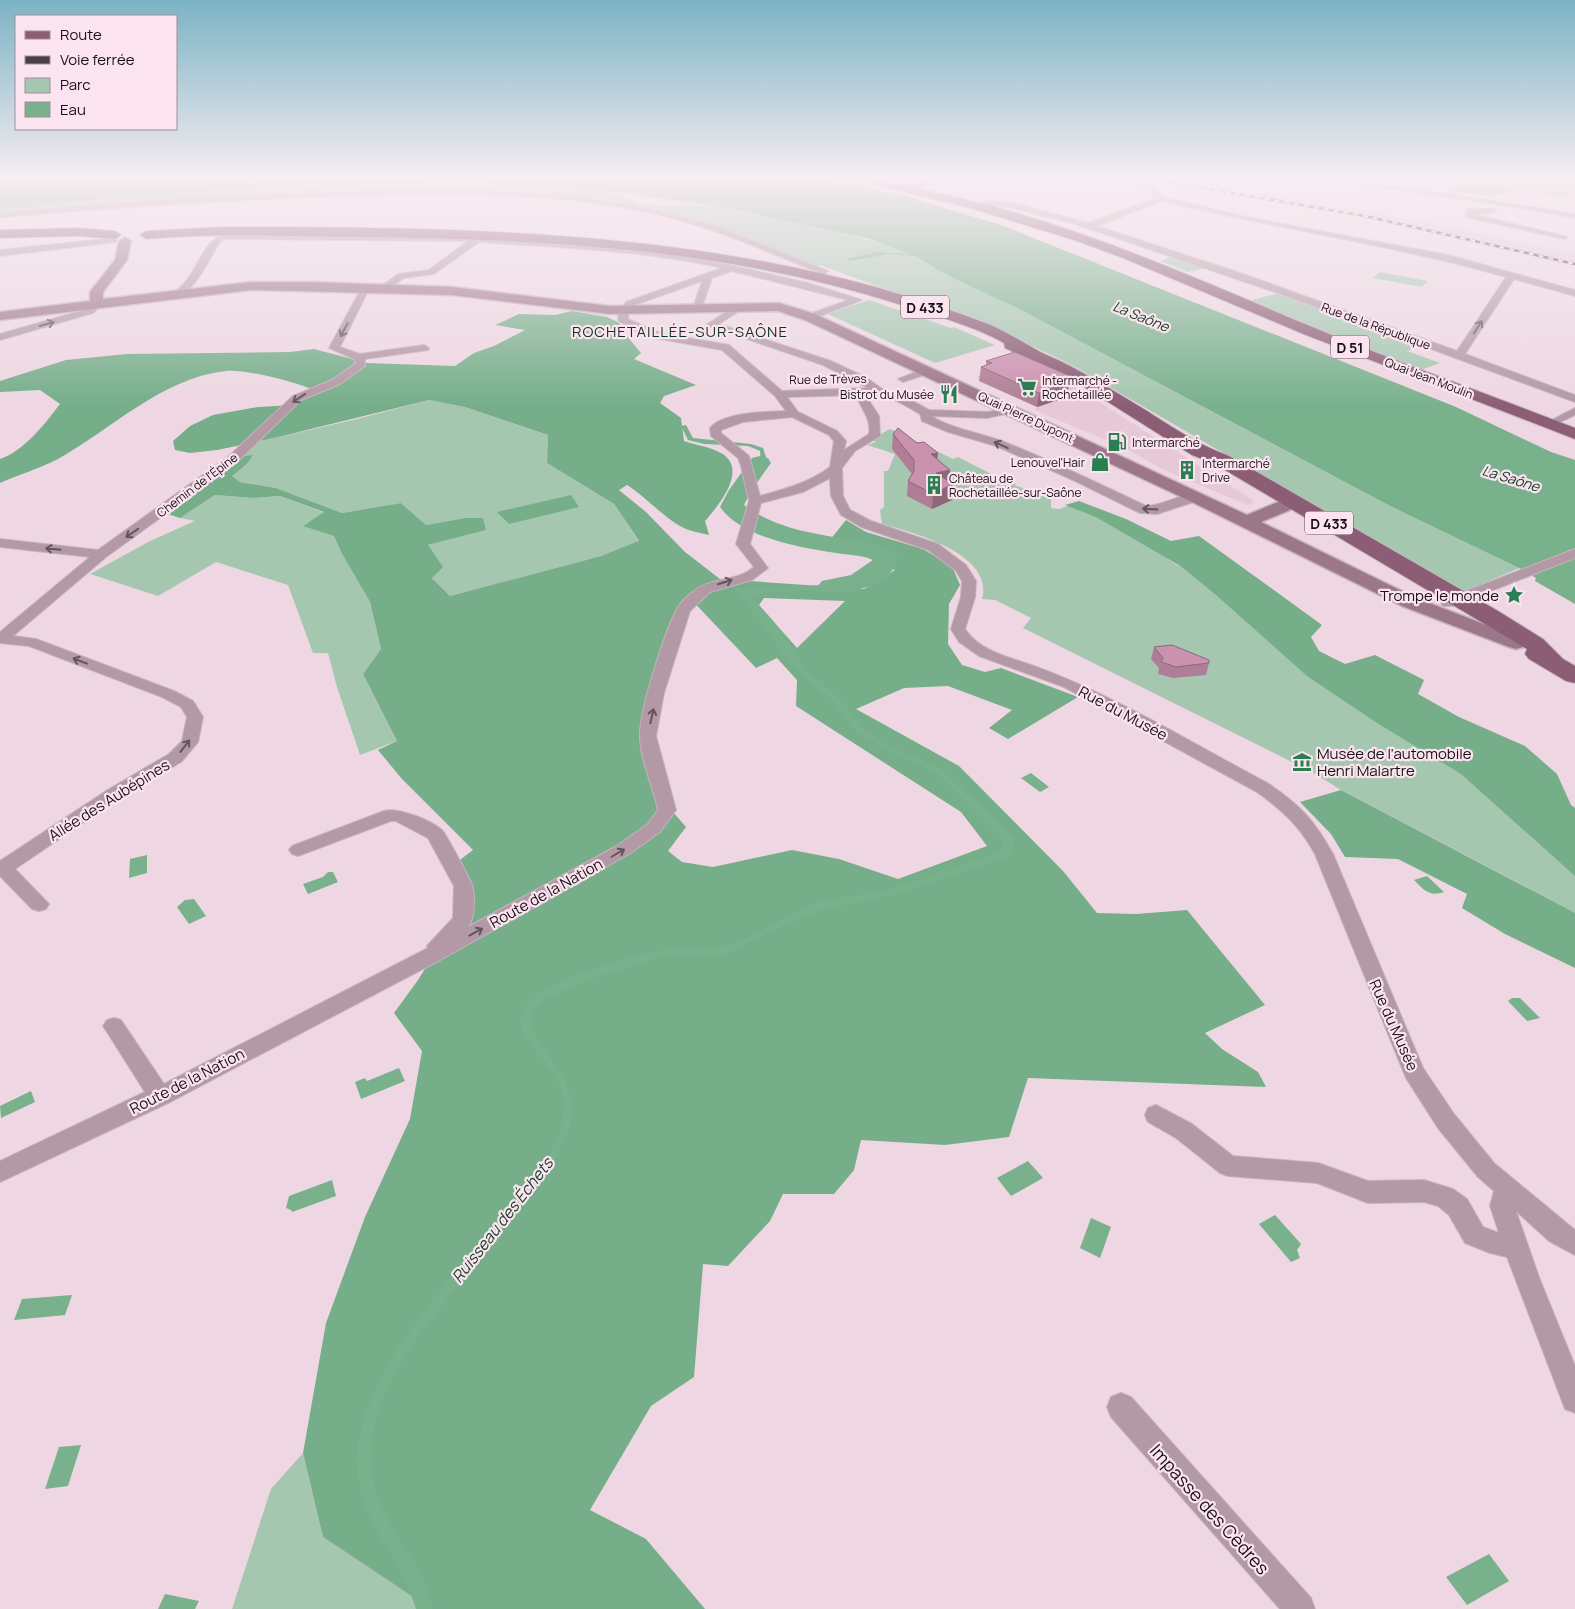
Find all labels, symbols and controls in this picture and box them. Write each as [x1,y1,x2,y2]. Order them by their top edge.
legend [15,15,178,130]
text: Route [60,24,102,45]
text: Voie ferrée [60,49,135,70]
text: Parc [60,74,91,95]
text: Eau [60,99,86,120]
road number: D 433 [901,296,949,318]
water label: La Saône [1110,296,1173,336]
street label: Rue de la République [1319,298,1433,354]
one-way arrow [38,318,54,328]
one-way arrow [1473,320,1483,334]
district label: ROCHETAILLÉE-SUR-SAÔNE [572,321,788,342]
one-way arrow [338,322,348,337]
road number: D 51 [1331,336,1369,358]
street label: Quai Jean Moulin [1382,353,1476,403]
street label: Rue de Trèves [789,370,867,388]
place label: Intermarché - Rochetaillée [1042,372,1117,403]
supermarket icon: Intermarché - Rochetaillée [1016,376,1038,398]
restaurant icon: Bistrot du Musée [938,383,960,405]
place label: Bistrot du Musée [840,386,934,403]
street label: Quai Pierre Dupont [975,387,1077,447]
one-way arrow [292,393,306,404]
fuel station icon: Intermarché [1106,431,1128,453]
place label: Intermarché [1132,434,1200,451]
one-way arrow [994,439,1009,449]
street label: Chemin de l'Épine [153,449,241,521]
shop icon: Lenouvel'Hair [1089,451,1111,473]
place label: Lenouvel'Hair [1011,454,1086,471]
place label: Intermarché Drive [1202,455,1270,486]
building icon: Intermarché Drive [1176,459,1198,481]
water label: La Saône [1480,460,1543,496]
place label: Château de Rochetaillée-sur-Saône [949,470,1081,501]
building icon: Château de Rochetaillée-sur-Saône [923,474,945,496]
one-way arrow [1142,505,1158,514]
road number: D 433 [1305,512,1353,534]
one-way arrow [125,528,139,538]
one-way arrow [45,544,61,554]
one-way arrow [717,577,733,587]
place icon: Trompe le monde [1503,584,1525,606]
place label: Trompe le monde [1380,585,1499,606]
one-way arrow [73,656,88,665]
street label: Rue du Musée [1075,681,1171,745]
one-way arrow [648,709,657,725]
one-way arrow [180,740,191,753]
place label: Musée de l'automobile Henri Malartre [1317,743,1472,781]
museum icon: Musée de l'automobile Henri Malartre [1291,751,1313,773]
street label: Allée des Aubépines [44,754,174,846]
one-way arrow [611,848,626,858]
street label: Route de la Nation [486,853,606,933]
one-way arrow [468,927,483,936]
street label: Rue du Musée [1365,976,1424,1074]
street label: Route de la Nation [126,1043,248,1119]
water label: Ruisseau des Échets [446,1152,559,1287]
street label: Impasse des Cèdres [1145,1439,1275,1579]

